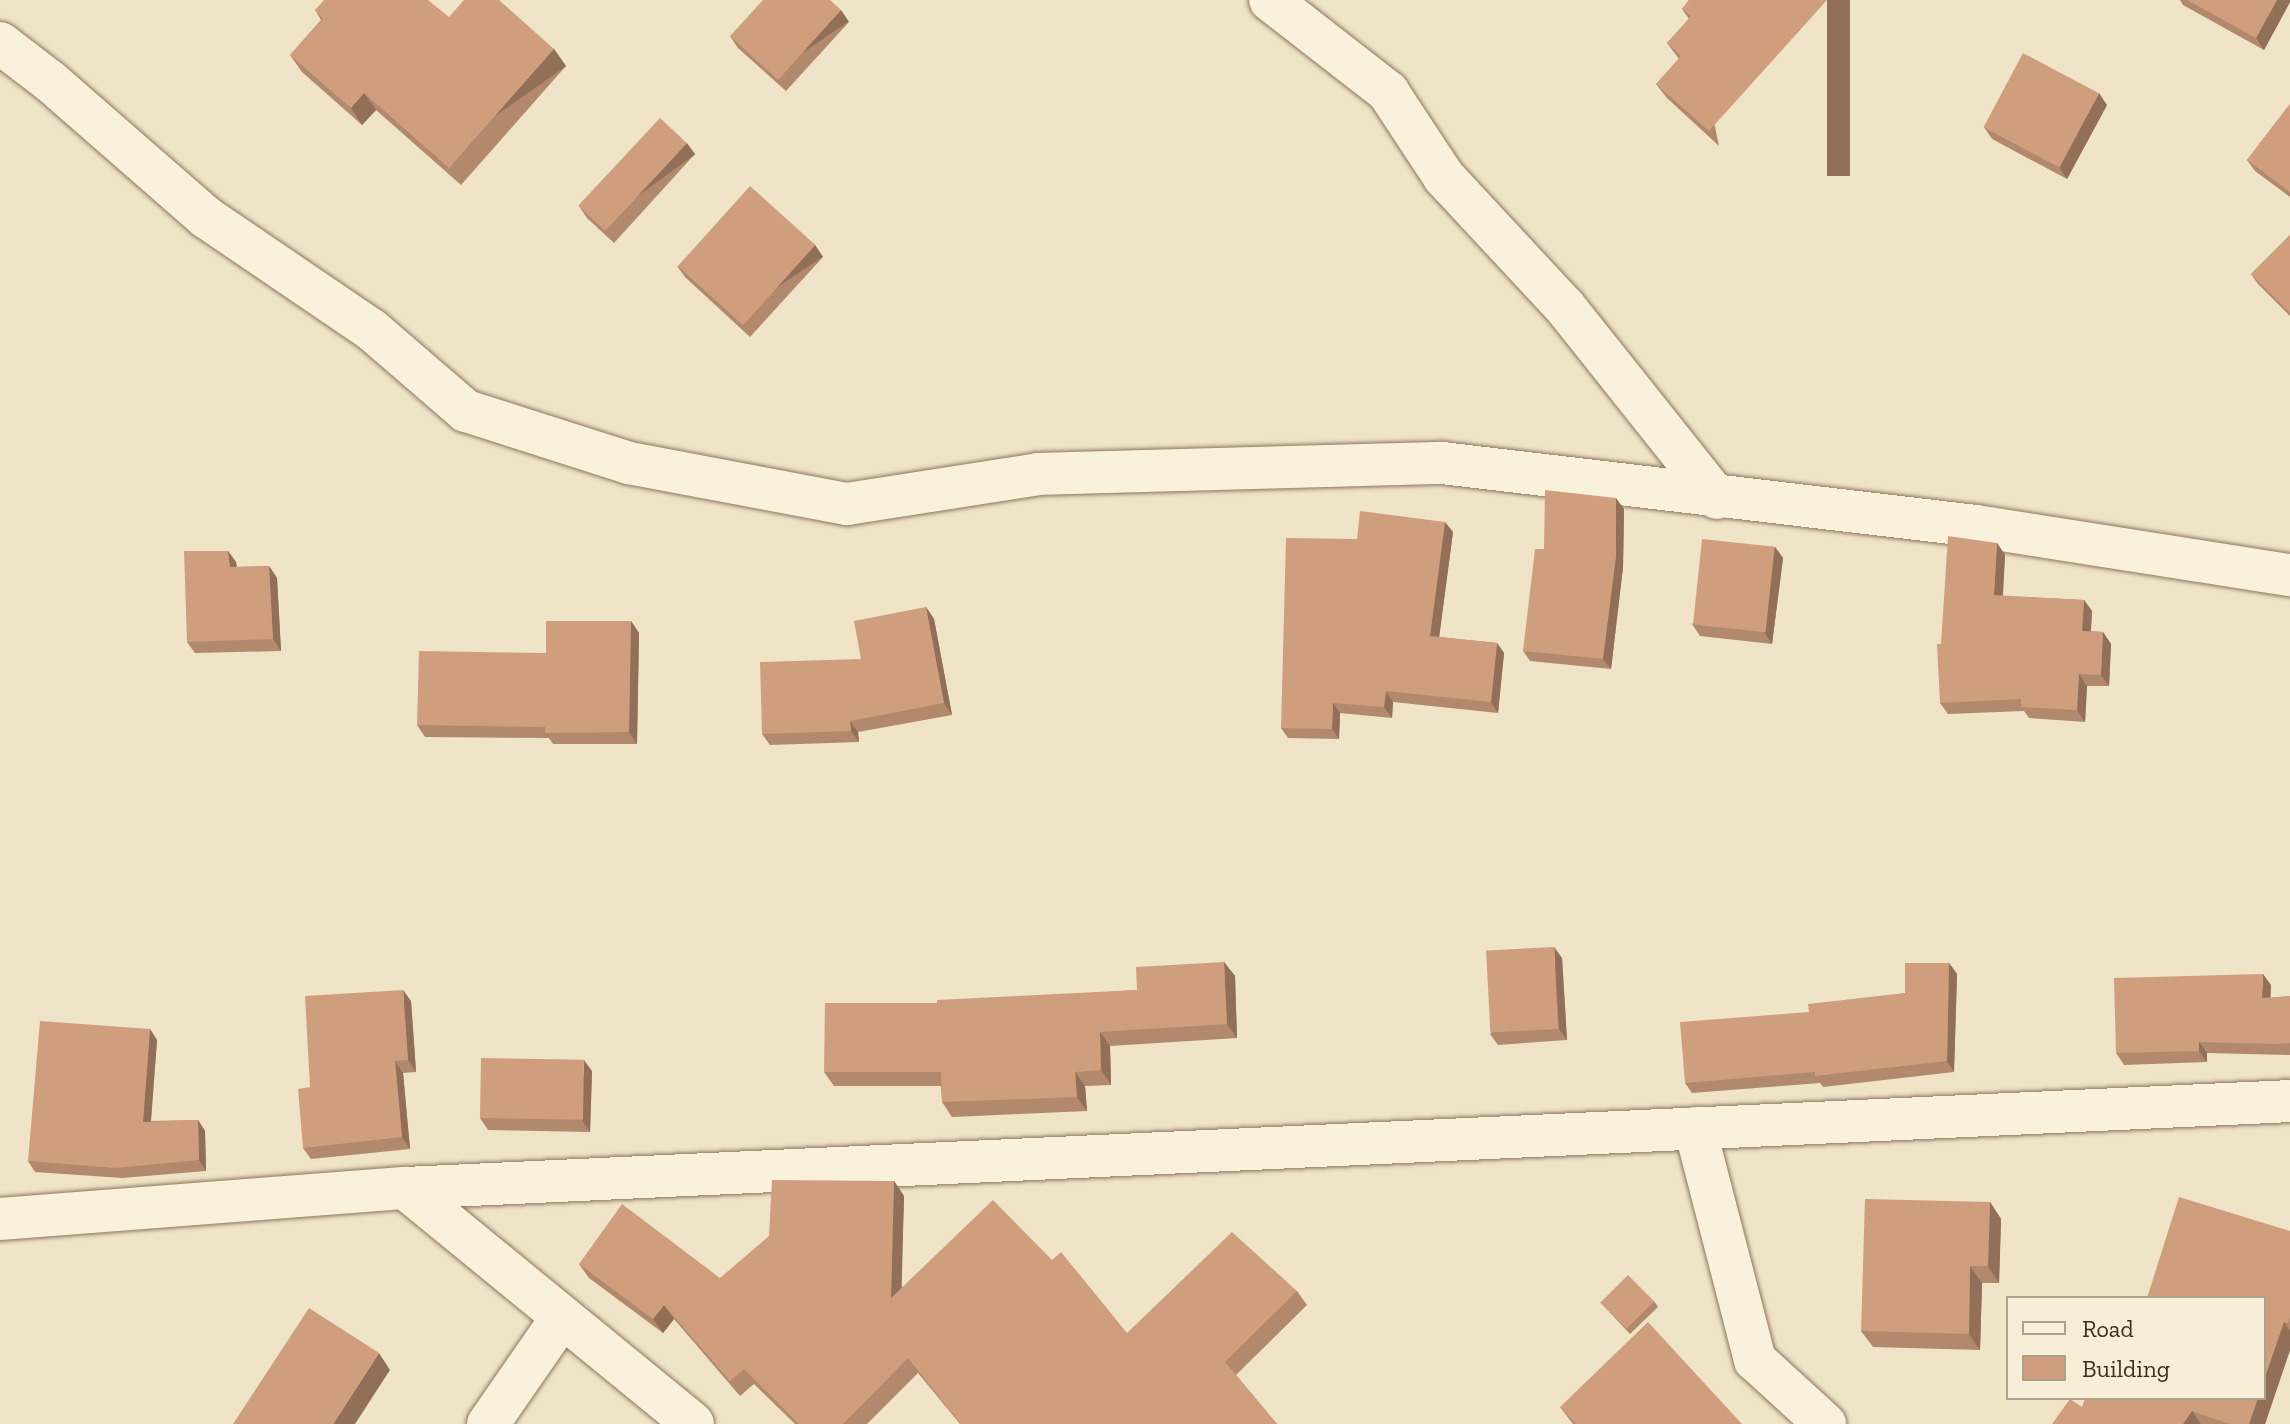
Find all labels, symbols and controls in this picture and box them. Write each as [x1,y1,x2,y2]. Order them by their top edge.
legend [2006,1296,2266,1400]
text: Road [2082,1314,2134,1343]
text: Building [2082,1354,2170,1383]

